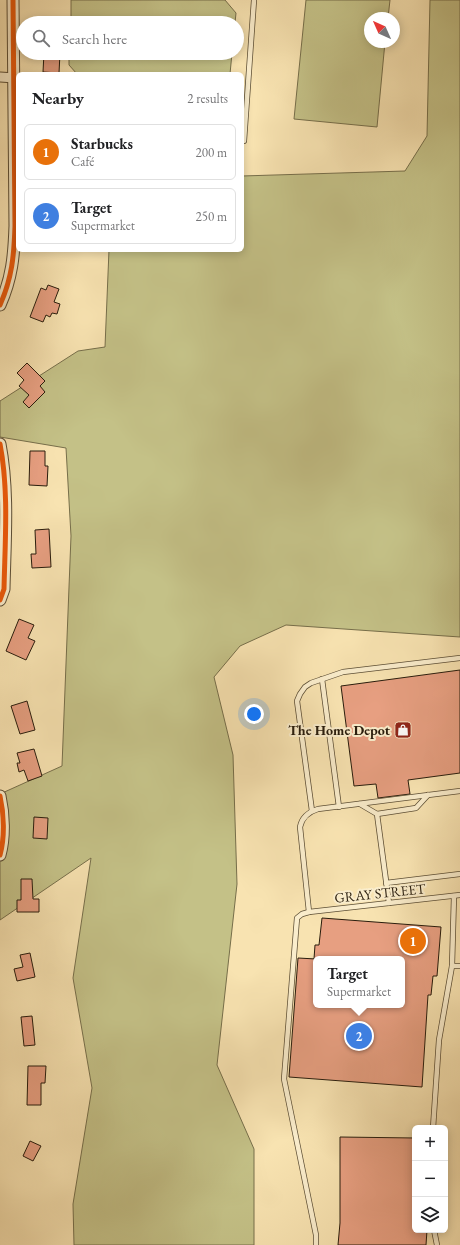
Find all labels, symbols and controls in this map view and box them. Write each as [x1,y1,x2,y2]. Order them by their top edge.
north arrow [364,12,400,48]
search box [16,16,244,60]
icon: search [30,27,52,49]
text: Search here [62,29,127,48]
text: Nearby [32,87,84,109]
text: 2 results [187,90,228,107]
text: Starbucks [71,134,133,153]
text: 1 [43,144,49,161]
text: 200 m [196,144,227,161]
text: Café [71,153,94,170]
text: Target [71,198,112,217]
text: 2 [43,208,49,225]
text: 250 m [196,208,227,225]
text: Supermarket [71,217,135,234]
your location [244,704,264,724]
shop icon: The Home Depot [393,720,413,740]
place label: The Home Depot [288,721,391,739]
street label: GRAY STREET [334,879,427,907]
pin: 1 [400,926,426,956]
popup [313,956,405,1008]
text: Target [327,964,368,983]
text: Supermarket [327,983,391,1000]
pin: 2 [346,1021,372,1051]
map controls [412,1125,448,1233]
button: + [412,1125,448,1161]
button: − [412,1161,448,1197]
button: layers [412,1197,448,1233]

